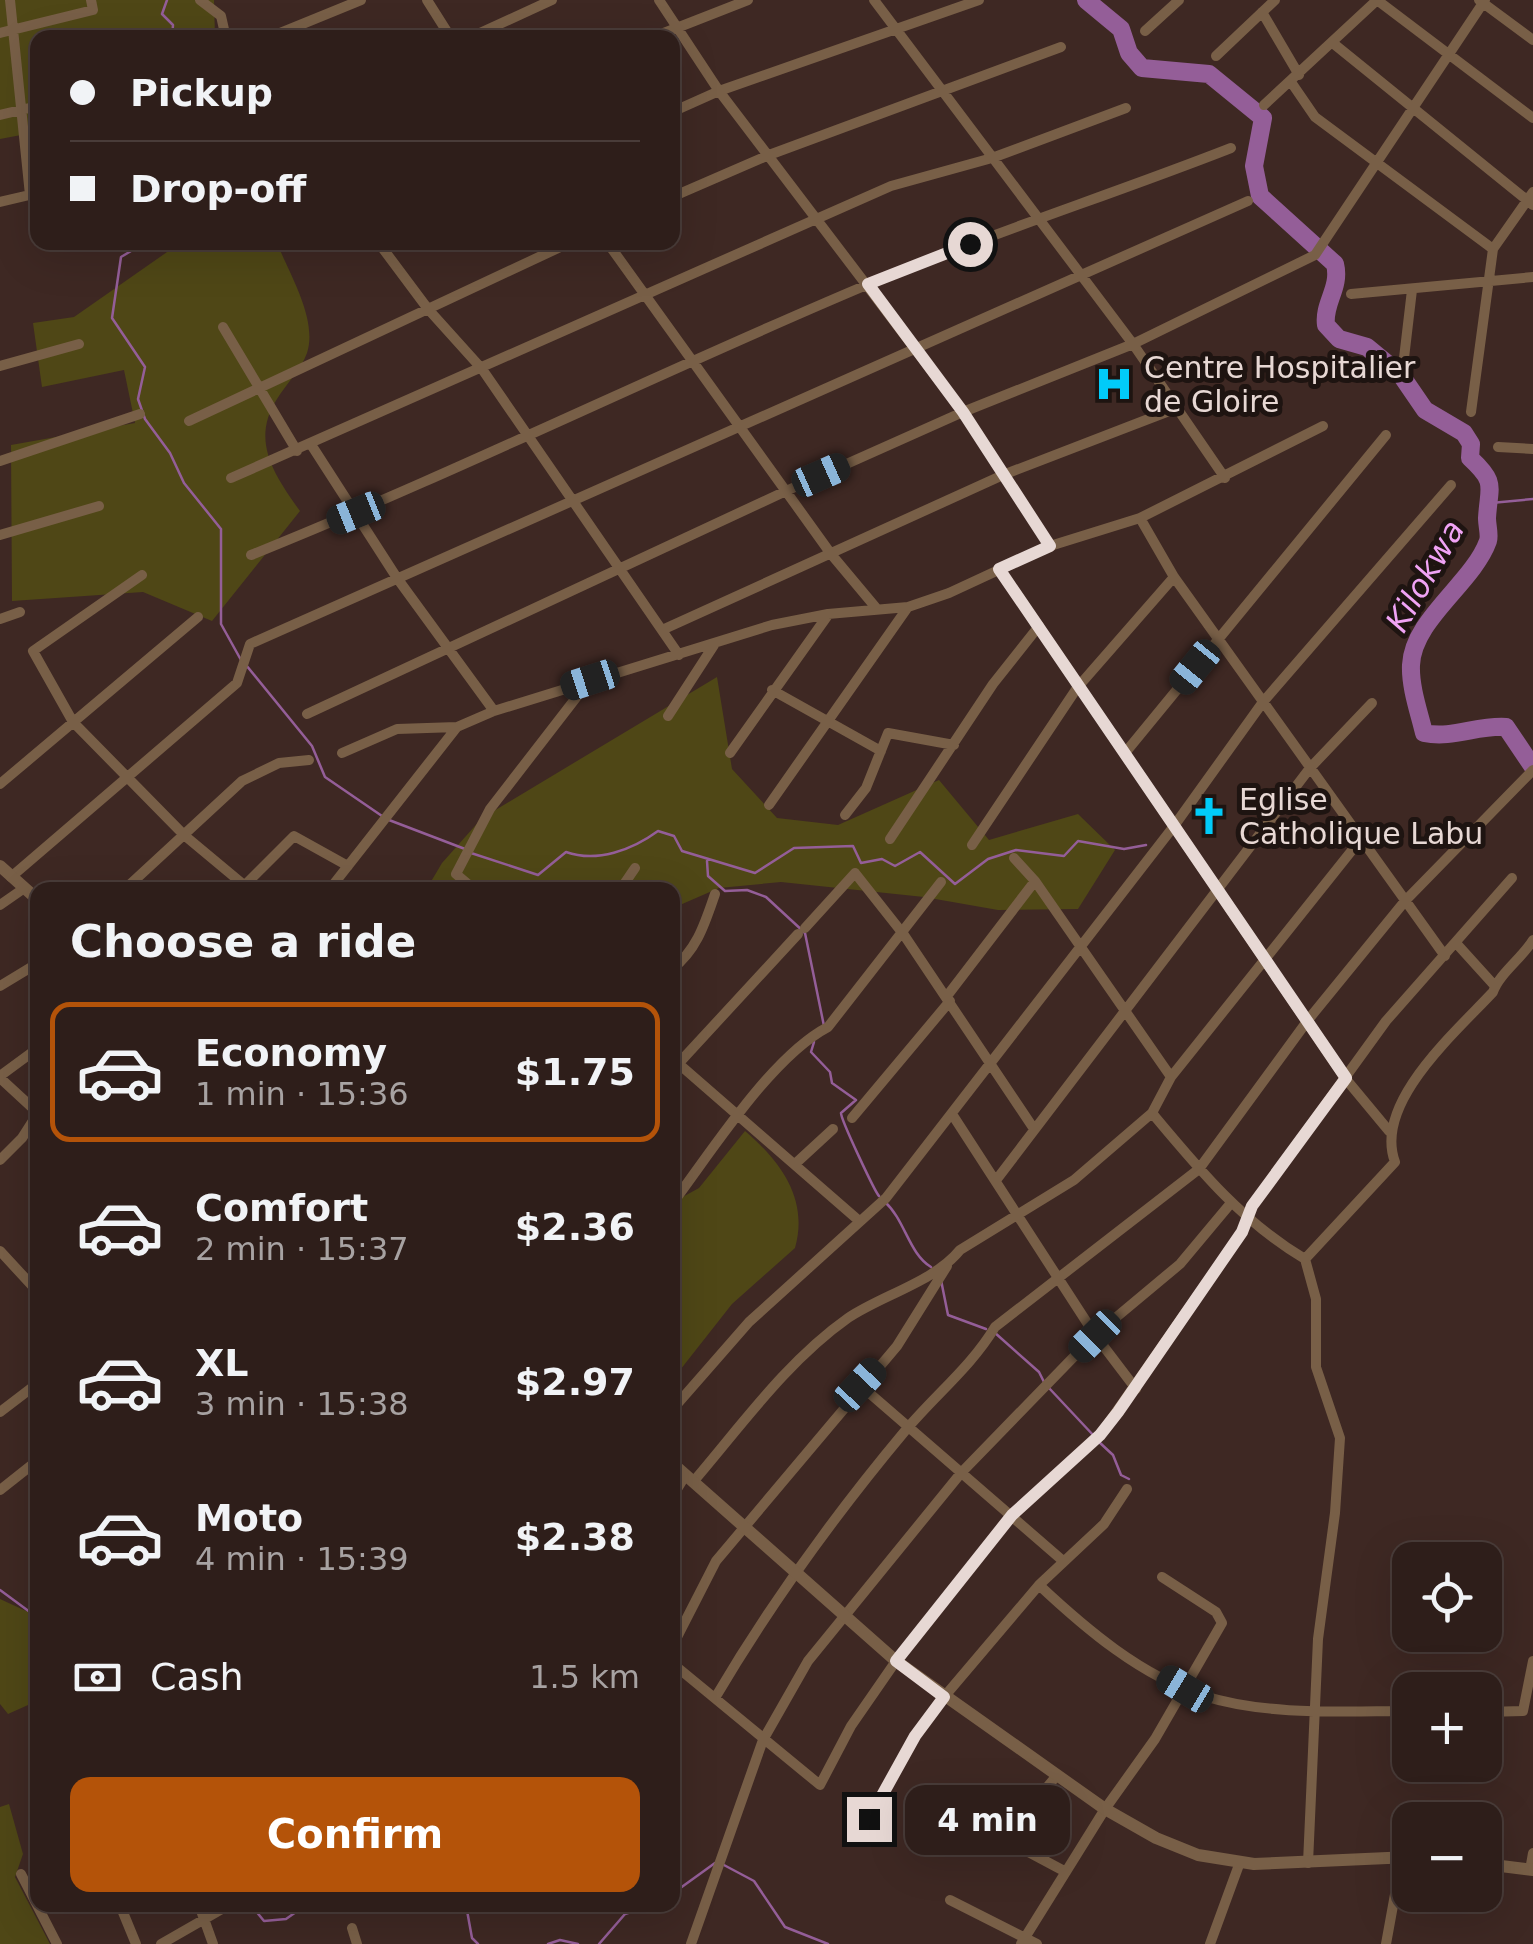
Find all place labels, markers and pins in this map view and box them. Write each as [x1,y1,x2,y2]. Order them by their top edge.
place label: Centre Hospitalier de Gloire [1144,350,1416,419]
hospital icon: Centre Hospitalier de Gloire [1093,363,1135,405]
place label: Eglise Catholique Labu [1239,782,1483,851]
church icon: Eglise Catholique Labu [1188,795,1230,837]

